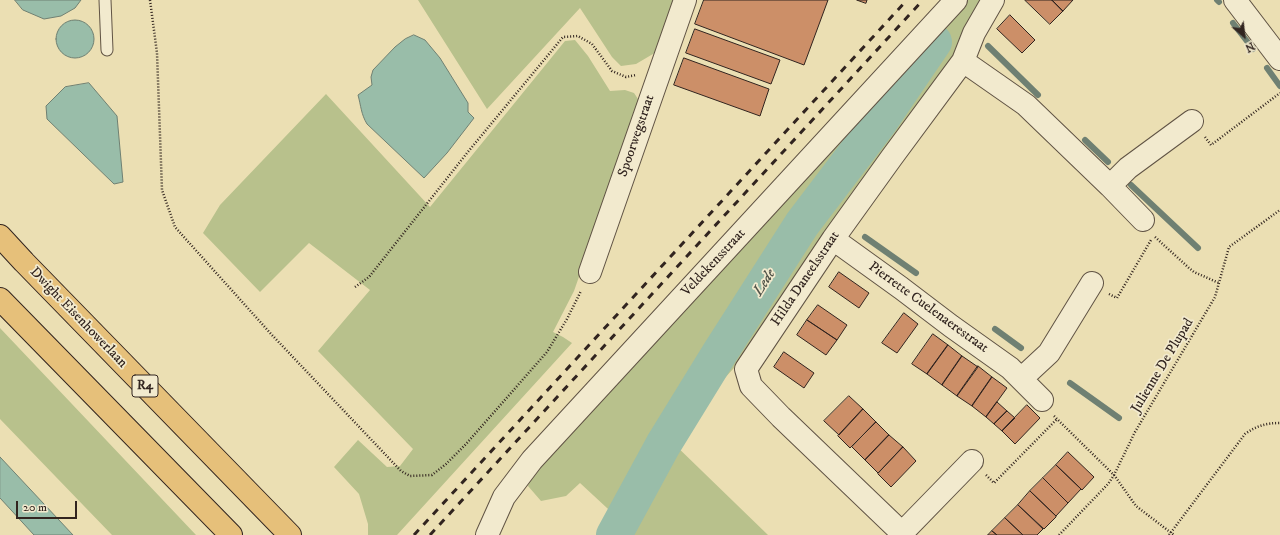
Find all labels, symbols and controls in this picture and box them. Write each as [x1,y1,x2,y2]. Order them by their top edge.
north arrow [1224,16,1264,56]
text: N [1242,38,1257,55]
street label: Spoorwegstraat [615,93,659,179]
street label: Veldekensstraat [678,226,750,300]
street label: Hilda Daneelsstraat [768,229,844,329]
street label: Pierrette Cuelenaerestraat [865,259,991,357]
street label: Dwight Eisenhowerlaan [26,264,130,372]
water label: Lede [750,266,780,300]
street label: Julienne De Plupad [1128,316,1198,416]
road number: R4 [132,375,158,397]
scale bar [18,493,79,519]
text: 20 m [23,500,47,515]

